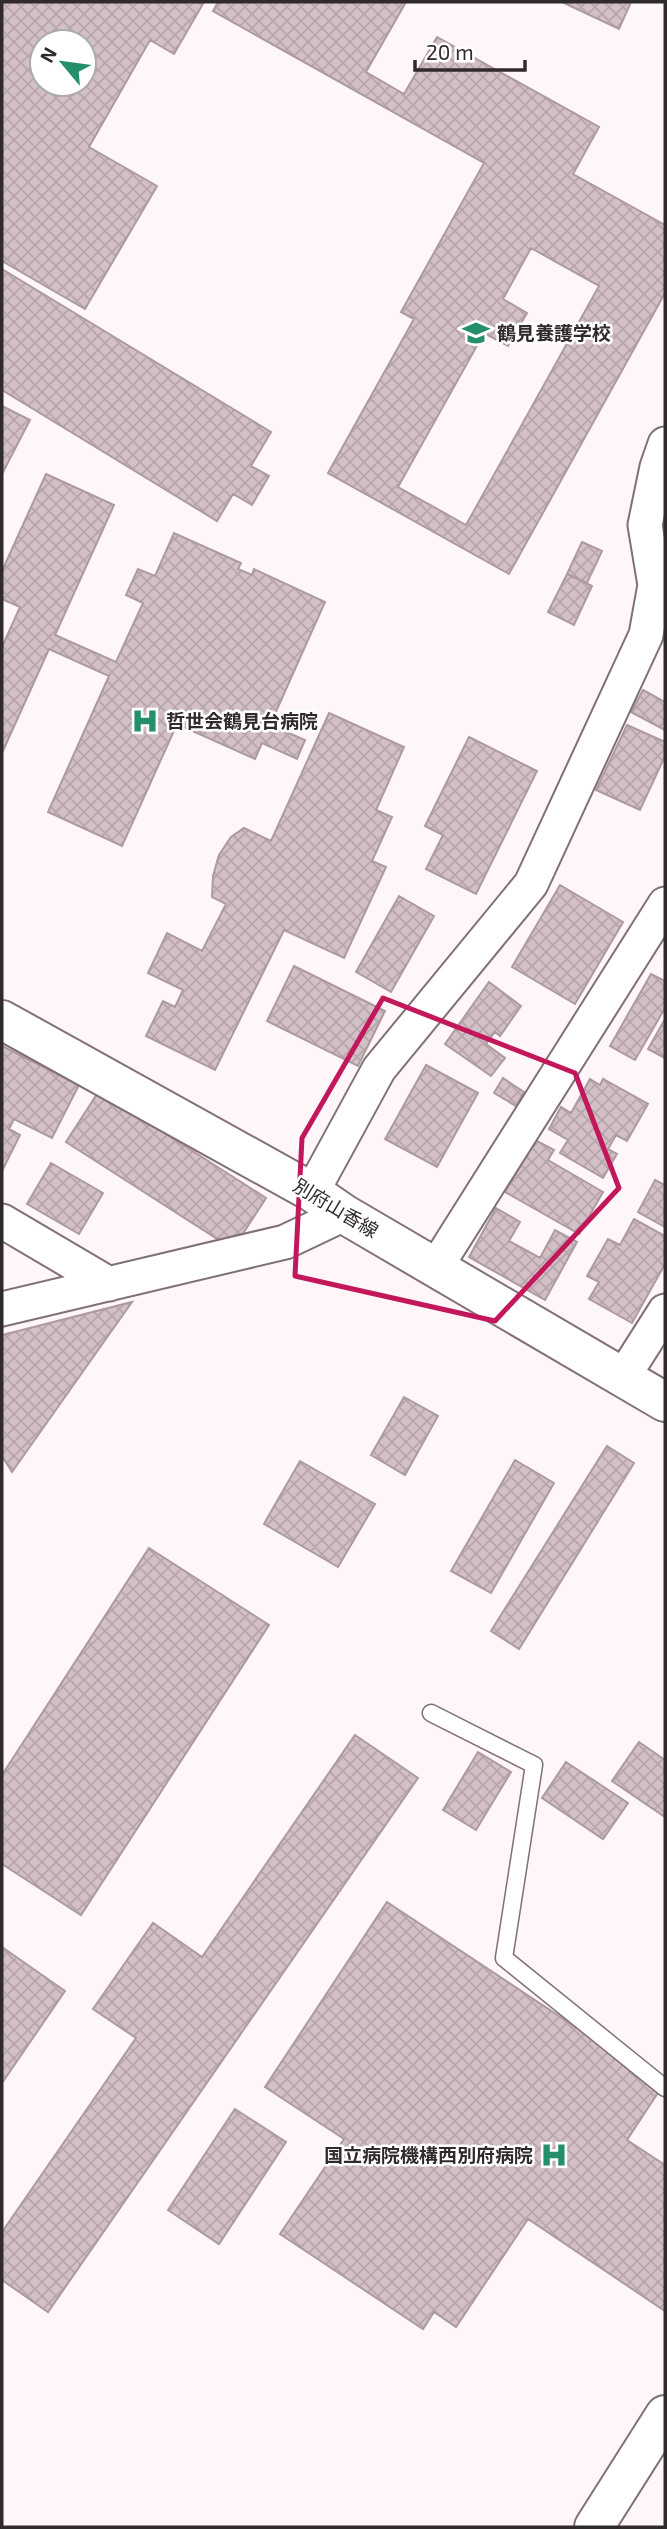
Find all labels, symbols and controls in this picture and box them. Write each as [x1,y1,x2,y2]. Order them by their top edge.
north arrow [28,28,98,98]
scale bar [415,28,525,72]
text: 20 m [426,39,474,64]
text: N [34,43,61,66]
school or university icon: 鶴見養護学校 [461,318,491,348]
place label: 鶴見養護学校 [497,321,611,344]
hospital icon: 哲世会鶴見台病院 [130,706,160,736]
place label: 哲世会鶴見台病院 [166,709,318,732]
street label: 別府山香線 [290,1173,383,1242]
hospital icon: 国立病院機構西別府病院 [539,2140,569,2170]
place label: 国立病院機構西別府病院 [324,2143,533,2166]

